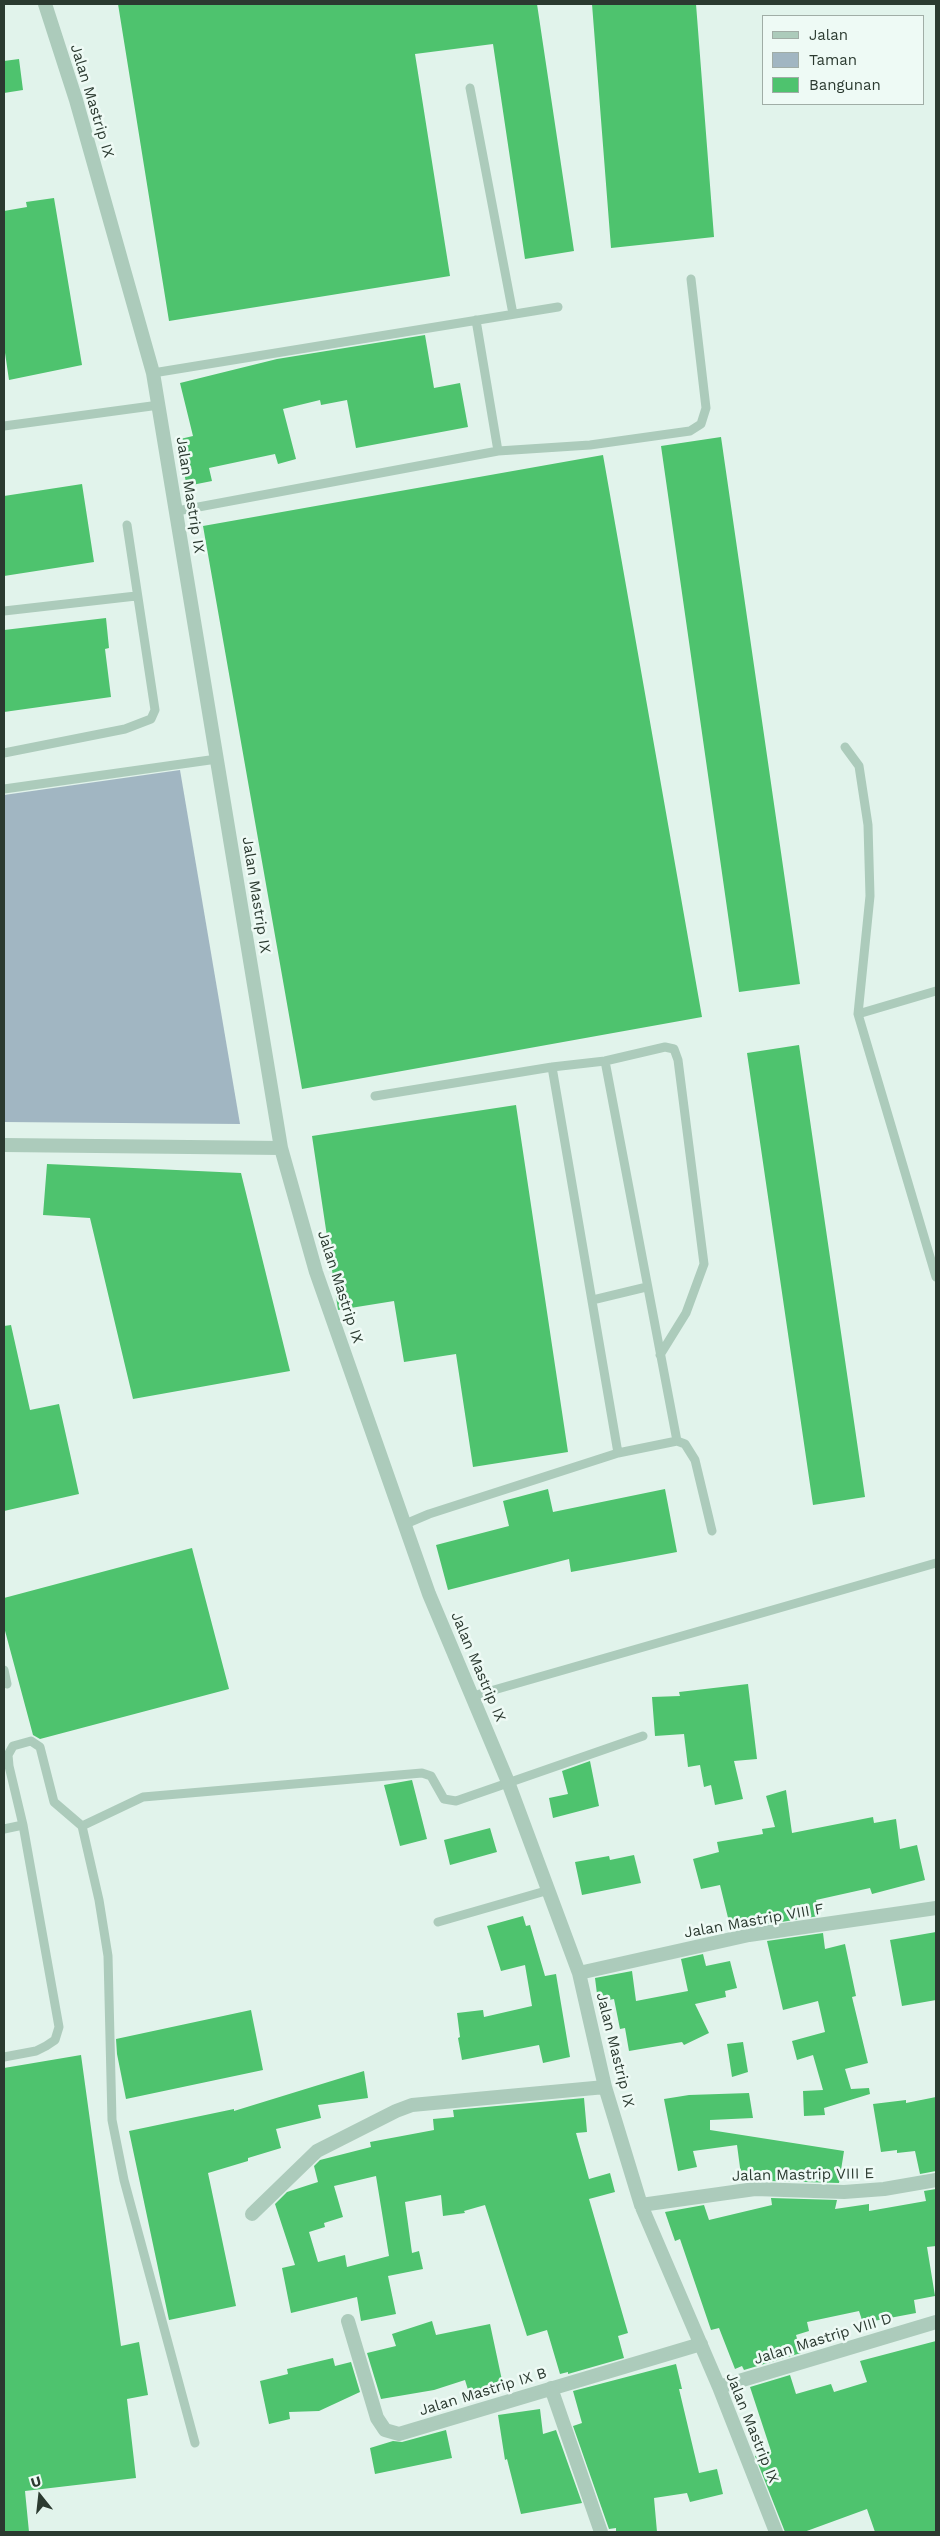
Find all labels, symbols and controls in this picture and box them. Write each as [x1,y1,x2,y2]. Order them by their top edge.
legend [762,15,925,105]
text: Jalan [809,26,848,44]
street label: Jalan Mastrip IX [66,42,118,160]
text: Taman [809,51,857,69]
text: Bangunan [809,76,881,94]
street label: Jalan Mastrip IX [172,435,208,555]
street label: Jalan Mastrip IX [238,835,274,955]
street label: Jalan Mastrip IX [313,1228,367,1346]
street label: Jalan Mastrip IX [447,1609,509,1725]
street label: Jalan Mastrip VIII F [683,1900,825,1942]
street label: Jalan Mastrip IX [592,1991,638,2109]
street label: Jalan Mastrip VIII E [732,2165,874,2185]
street label: Jalan Mastrip VIII D [752,2309,894,2369]
street label: Jalan Mastrip IX B [417,2364,549,2420]
street label: Jalan Mastrip IX [722,2370,782,2486]
north arrow [15,2471,65,2521]
text: U [29,2473,43,2491]

